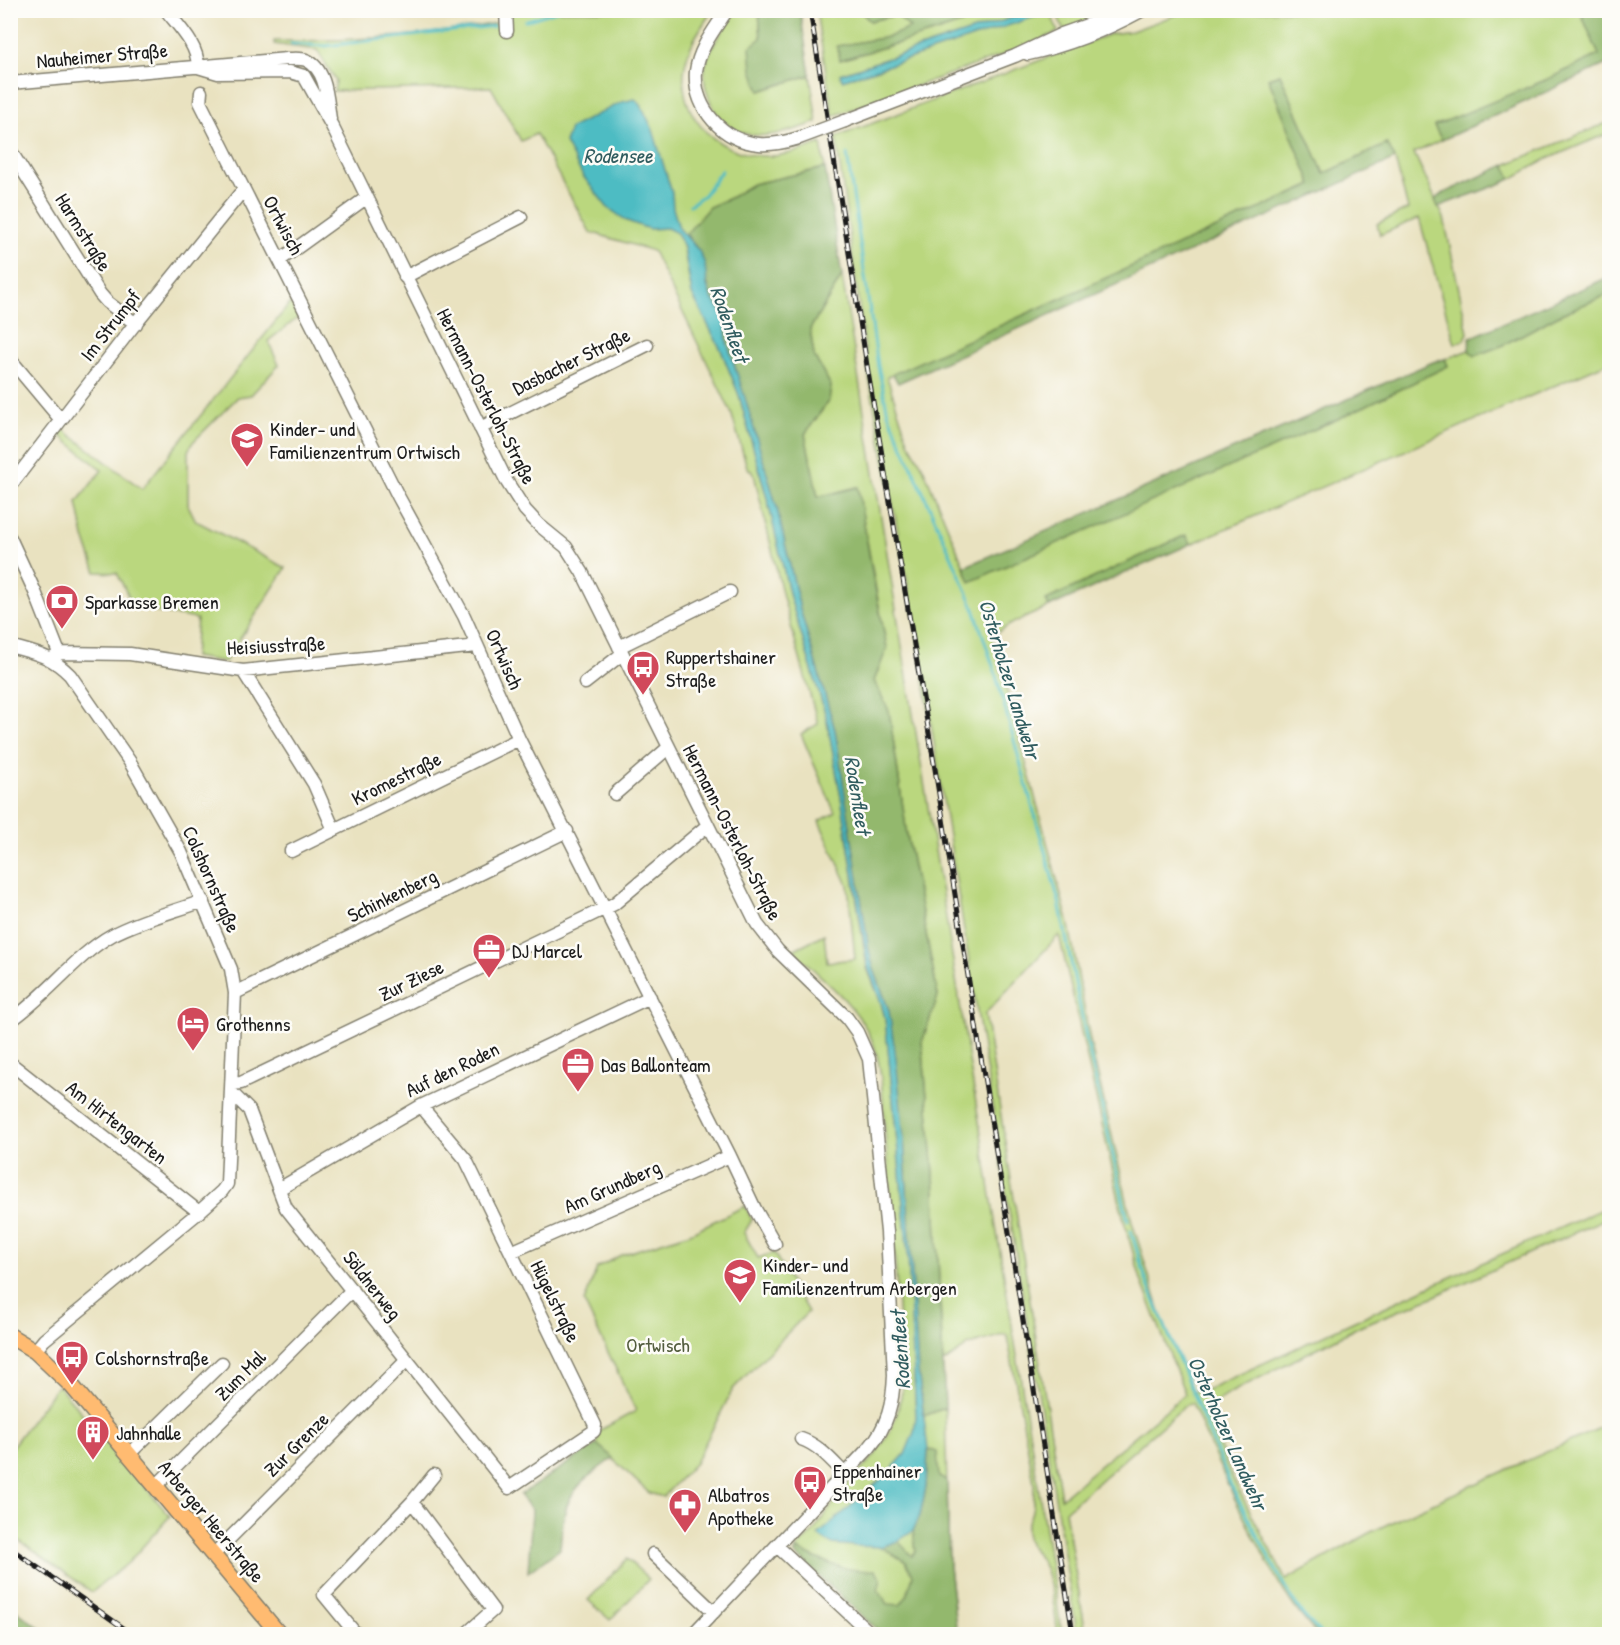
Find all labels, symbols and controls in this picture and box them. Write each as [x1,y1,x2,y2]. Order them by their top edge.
street label: Nauheimer Straße [35,36,169,74]
water label: Rodensee [584,141,654,170]
street label: Harmstraße [49,188,119,276]
street label: Ortwisch [257,191,311,259]
water label: Rodenfleet [703,282,757,369]
street label: Im Strumpf [74,284,146,366]
street label: Hermann-Osterloh-Straße [431,303,543,489]
street label: Dasbacher Straße [508,321,634,401]
place label: Kinder- und Familienzentrum Ortwisch [269,415,460,465]
school or university icon: Kinder- und Familienzentrum Ortwisch [229,421,265,468]
bank icon: Sparkasse Bremen [44,583,80,630]
place label: Sparkasse Bremen [85,588,219,615]
water label: Osterholzer Landwehr [972,596,1049,765]
street label: Ortwisch [480,625,530,693]
street label: Heisiusstraße [226,629,326,661]
place label: Ruppertshainer Straße [666,643,776,693]
bus stop icon: Ruppertshainer Straße [625,649,661,696]
street label: Hermann-Osterloh-Straße [677,739,789,925]
street label: Kromestraße [347,745,445,811]
water label: Rodenfleet [838,754,879,839]
street label: Colshornstraße [177,821,248,937]
street label: Schinkenberg [343,862,442,928]
office icon: DJ Marcel [471,932,507,979]
place label: DJ Marcel [512,937,583,964]
street label: Zur Ziese [374,953,448,1007]
hotel icon: Grothenns [175,1005,211,1052]
place label: Grothenns [216,1010,291,1037]
street label: Auf den Roden [401,1035,503,1103]
office icon: Das Ballonteam [560,1046,596,1093]
place label: Das Ballonteam [601,1051,711,1078]
street label: Am Hirtengarten [61,1074,173,1170]
street label: Am Grundberg [560,1153,665,1219]
street label: Söldnerweg [337,1245,409,1325]
place label: Kinder- und Familienzentrum Arbergen [762,1251,957,1301]
street label: Hügelstraße [525,1255,587,1347]
school or university icon: Kinder- und Familienzentrum Arbergen [722,1257,758,1304]
water label: Rodenfleet [883,1307,917,1390]
park label: Ortwisch [626,1331,690,1358]
bus stop icon: Colshornstraße [54,1339,90,1386]
street label: Zum Mal [209,1343,272,1406]
place label: Colshornstraße [95,1344,209,1371]
water label: Osterholzer Landwehr [1181,1352,1276,1517]
street label: Zur Grenze [258,1406,334,1482]
building icon: Jahnhalle [75,1414,111,1461]
place label: Jahnhalle [116,1419,182,1446]
street label: Arberger Heerstraße [153,1454,271,1588]
place label: Eppenhainer Straße [833,1457,922,1507]
bus stop icon: Eppenhainer Straße [792,1464,828,1511]
place label: Albatros Apotheke [708,1481,774,1531]
pharmacy icon: Albatros Apotheke [667,1487,703,1534]

